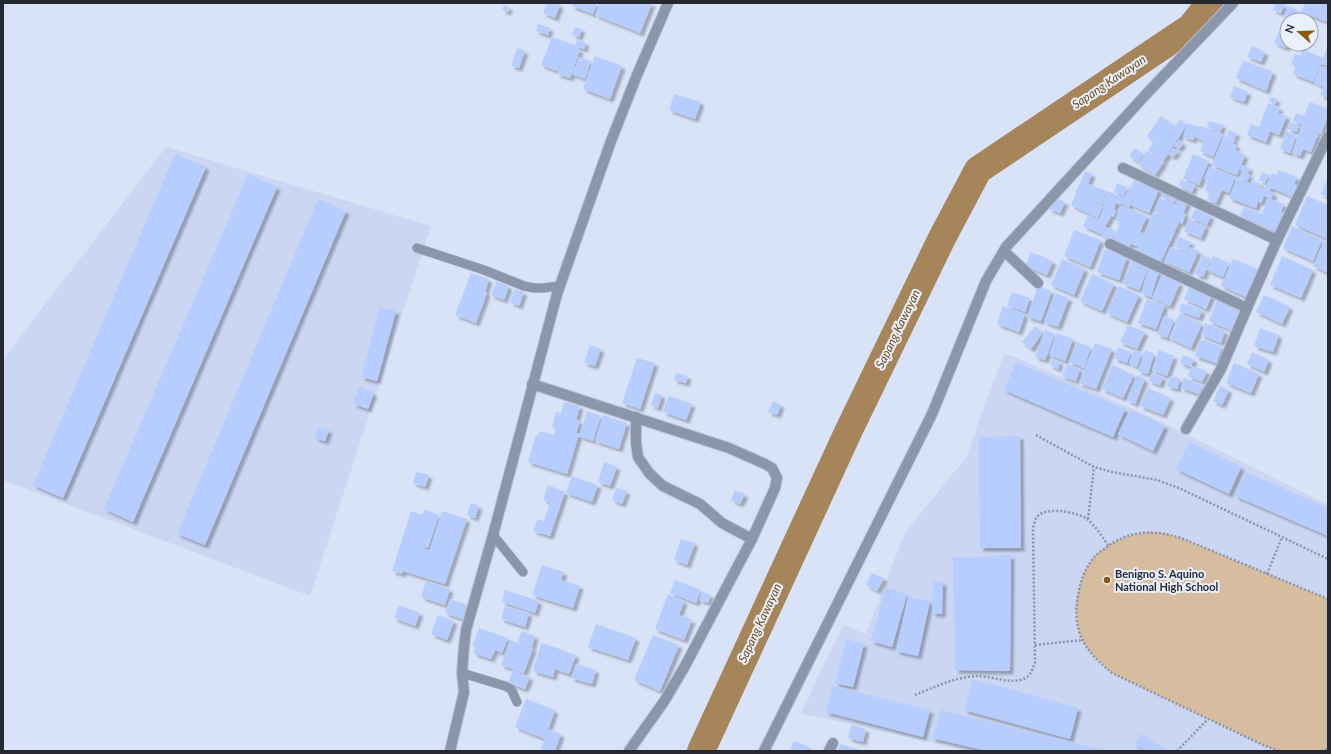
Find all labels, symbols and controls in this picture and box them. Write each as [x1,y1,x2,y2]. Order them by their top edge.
north arrow [1279,12,1319,52]
text: N [1282,22,1297,35]
water label: Sapang Kawayan [1069,51,1148,112]
water label: Sapang Kawayan [872,287,923,371]
place label: Benigno S. Aquino National High School [1115,567,1218,593]
marker: Benigno S. Aquino National High School [1102,575,1112,585]
water label: Sapang Kawayan [735,581,784,665]

